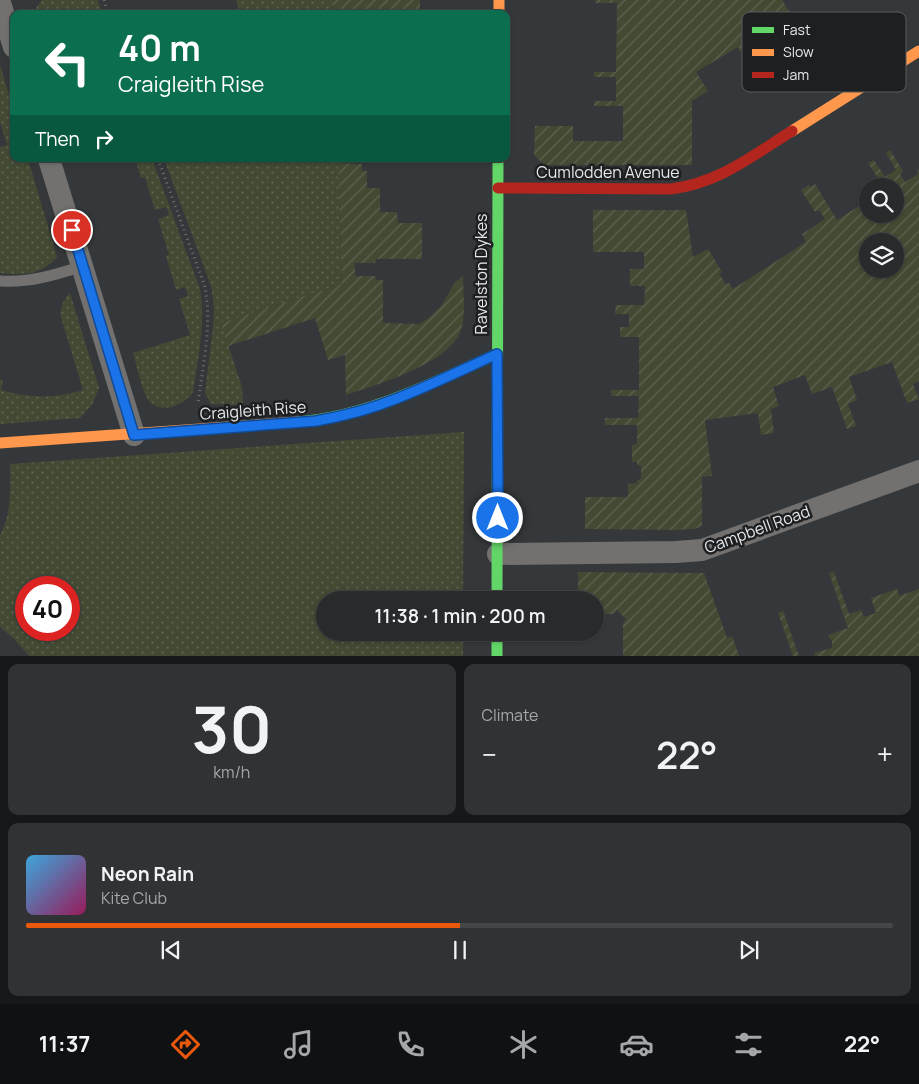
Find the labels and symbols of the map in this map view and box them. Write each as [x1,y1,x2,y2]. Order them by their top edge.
legend [742,12,906,92]
text: Fast [783,20,811,39]
text: Slow [783,42,814,61]
text: Jam [783,65,809,84]
street label: Cumlodden Avenue [536,161,680,183]
pin [51,209,93,251]
street label: Ravelston Dykes [470,214,492,334]
street label: Craigleith Rise [199,395,307,425]
position arrow [471,491,523,543]
street label: Campbell Road [701,500,813,558]
speed limit sign: 40 [15,576,80,641]

